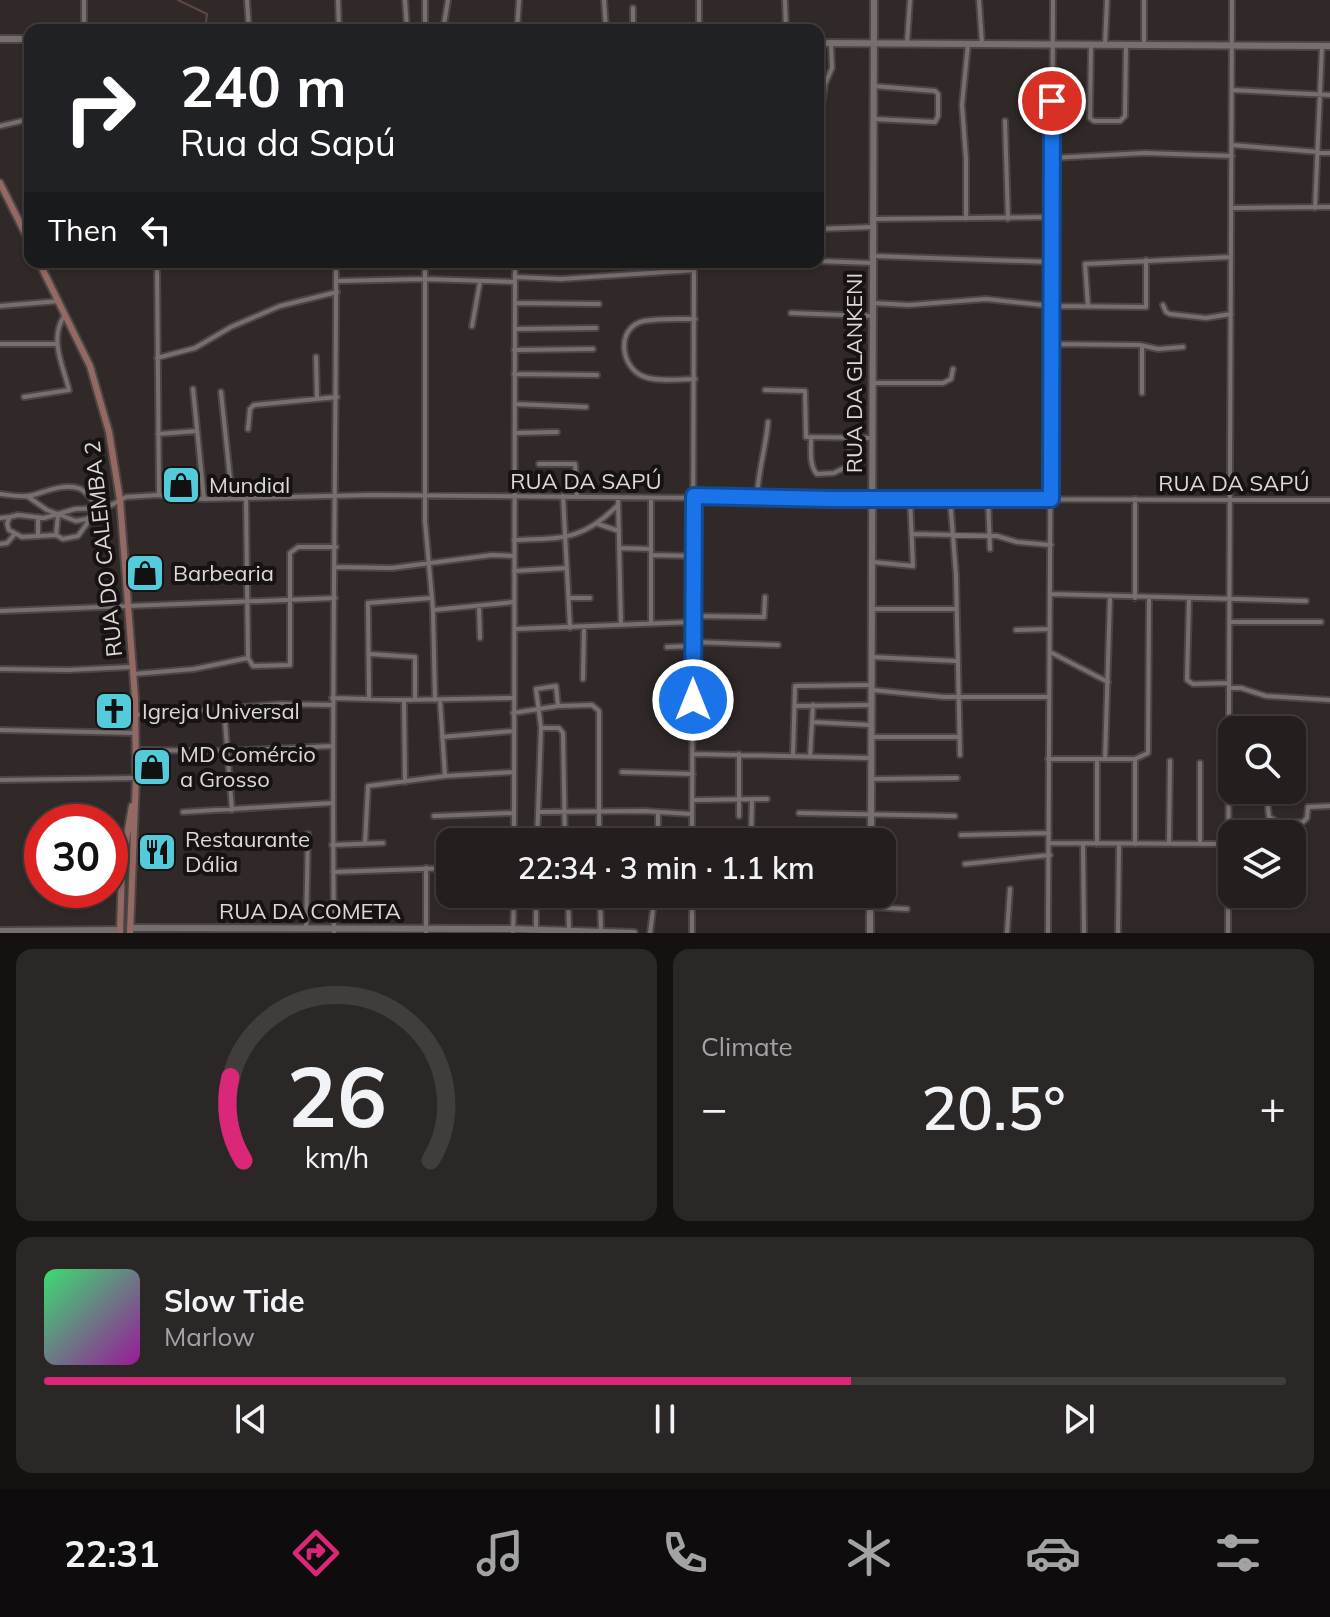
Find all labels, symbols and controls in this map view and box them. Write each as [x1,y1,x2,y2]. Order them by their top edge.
text: 240 m [180,51,347,121]
icon: right [48,56,152,160]
pin [1018,67,1086,135]
icon: arrive [1030,79,1074,123]
text: Rua da Sapú [180,120,396,165]
icon: left [134,208,178,252]
text: Then [48,211,118,249]
street label: RUA DA GLANKENI [840,273,868,473]
street label: RUA DO CALEMBA 2 [78,440,128,658]
shop icon: Mundial [160,464,202,506]
street label: RUA DA SAPÚ [510,467,662,495]
street label: RUA DA SAPÚ [1158,469,1310,497]
place label: Mundial [209,471,290,499]
shop icon: Barbearia [124,552,166,594]
place label: Barbearia [173,559,274,587]
position arrow [651,658,735,742]
church icon: Igreja Universal [93,690,135,732]
place label: Igreja Universal [142,697,300,725]
map controls [1218,716,1306,908]
button: search [1218,716,1306,804]
place label: MD Comércio a Grosso [180,740,316,793]
shop icon: MD Comércio a Grosso [131,746,173,788]
speed limit sign: 30 [24,804,128,908]
button: layers [1218,820,1306,908]
place label: Restaurante Dália [185,825,310,878]
restaurant icon: Restaurante Dália [136,831,178,873]
text: 22:34 · 3 min · 1.1 km [517,849,815,887]
street label: RUA DA COMETA [219,897,401,925]
text: Climate [701,1030,793,1063]
text: 26 [287,1043,386,1148]
text: 20.5° [921,1070,1066,1145]
text: − [701,1080,727,1135]
text: + [1260,1080,1286,1135]
text: km/h [304,1139,369,1175]
text: Slow Tide [164,1282,305,1320]
text: Marlow [164,1320,255,1353]
icon: previous [229,1397,273,1441]
icon: pause [643,1397,687,1441]
icon: next [1057,1397,1101,1441]
icon: directions [288,1525,344,1581]
icon: music [472,1525,528,1581]
icon: phone [657,1525,713,1581]
icon: climate [841,1525,897,1581]
icon: car [1025,1525,1081,1581]
icon: filters [1210,1525,1266,1581]
text: 22:31 [64,1531,160,1576]

